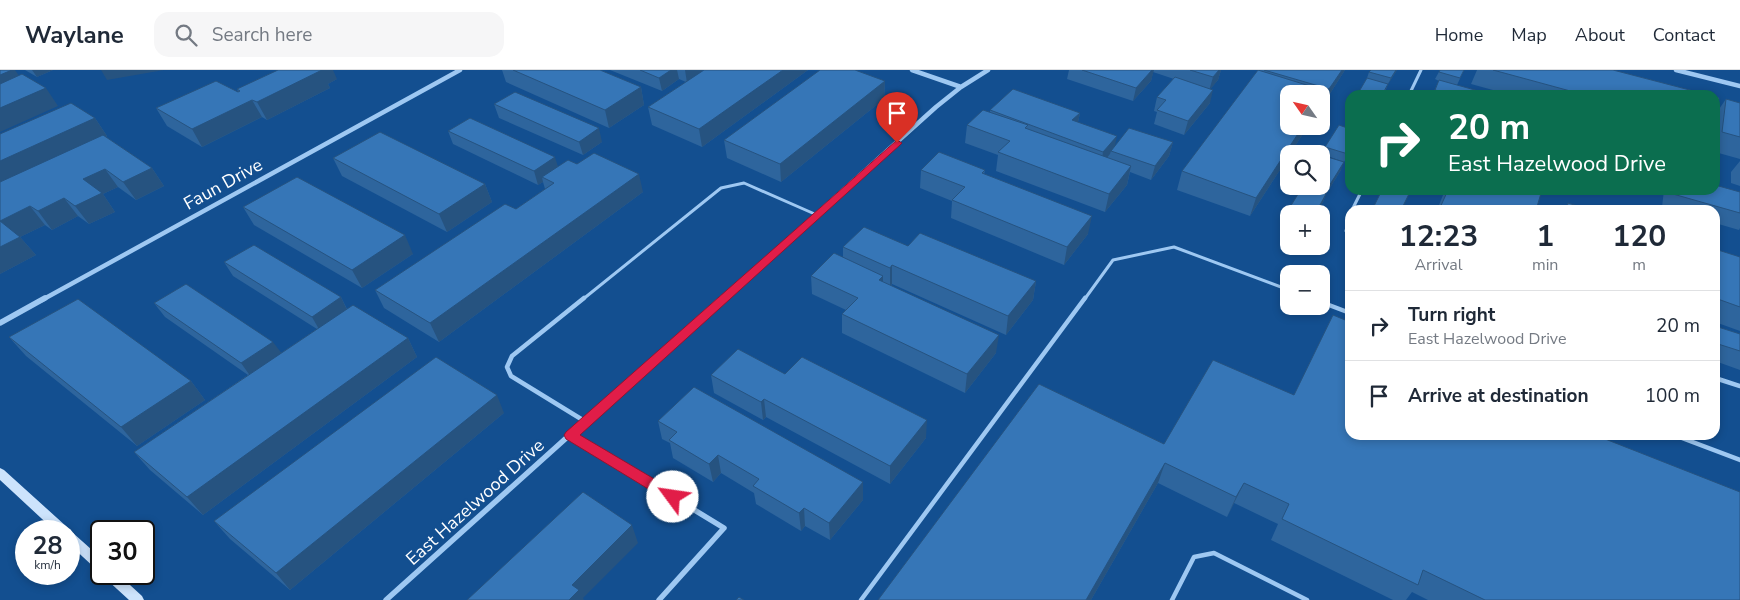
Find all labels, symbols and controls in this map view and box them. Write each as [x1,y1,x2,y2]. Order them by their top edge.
search box [154,12,504,57]
text: Waylane [25,19,124,51]
icon: search [172,21,200,49]
text: Search here [212,22,312,48]
text: Home [1435,23,1483,47]
text: Map [1511,23,1547,47]
text: About [1575,23,1625,47]
text: Contact [1653,23,1715,47]
north arrow [1280,85,1330,135]
map controls [1280,85,1330,315]
pin [876,92,918,143]
icon: arrive [883,99,911,127]
text: 20 m [1448,104,1530,151]
icon: right [1365,110,1430,175]
button: search [1280,145,1330,195]
text: East Hazelwood Drive [1448,149,1666,179]
street label: Faun Drive [179,152,267,216]
button: + [1280,205,1330,255]
text: 12:23 [1399,216,1478,257]
text: 1 [1536,216,1554,257]
text: 120 [1612,216,1666,257]
text: Arrival [1414,254,1463,276]
text: min [1532,254,1558,276]
text: m [1632,254,1646,276]
button: − [1280,265,1330,315]
text: Turn right [1408,302,1495,328]
icon: right [1365,312,1393,340]
text: 20 m [1656,313,1700,339]
text: East Hazelwood Drive [1408,328,1567,350]
icon: arrive [1365,382,1393,410]
text: Arrive at destination [1408,383,1589,409]
text: 100 m [1645,383,1700,409]
street label: East Hazelwood Drive [401,433,549,571]
position arrow [646,470,698,522]
speed limit sign: 30 [90,520,155,585]
text: 28 [32,529,63,563]
text: km/h [34,557,61,573]

